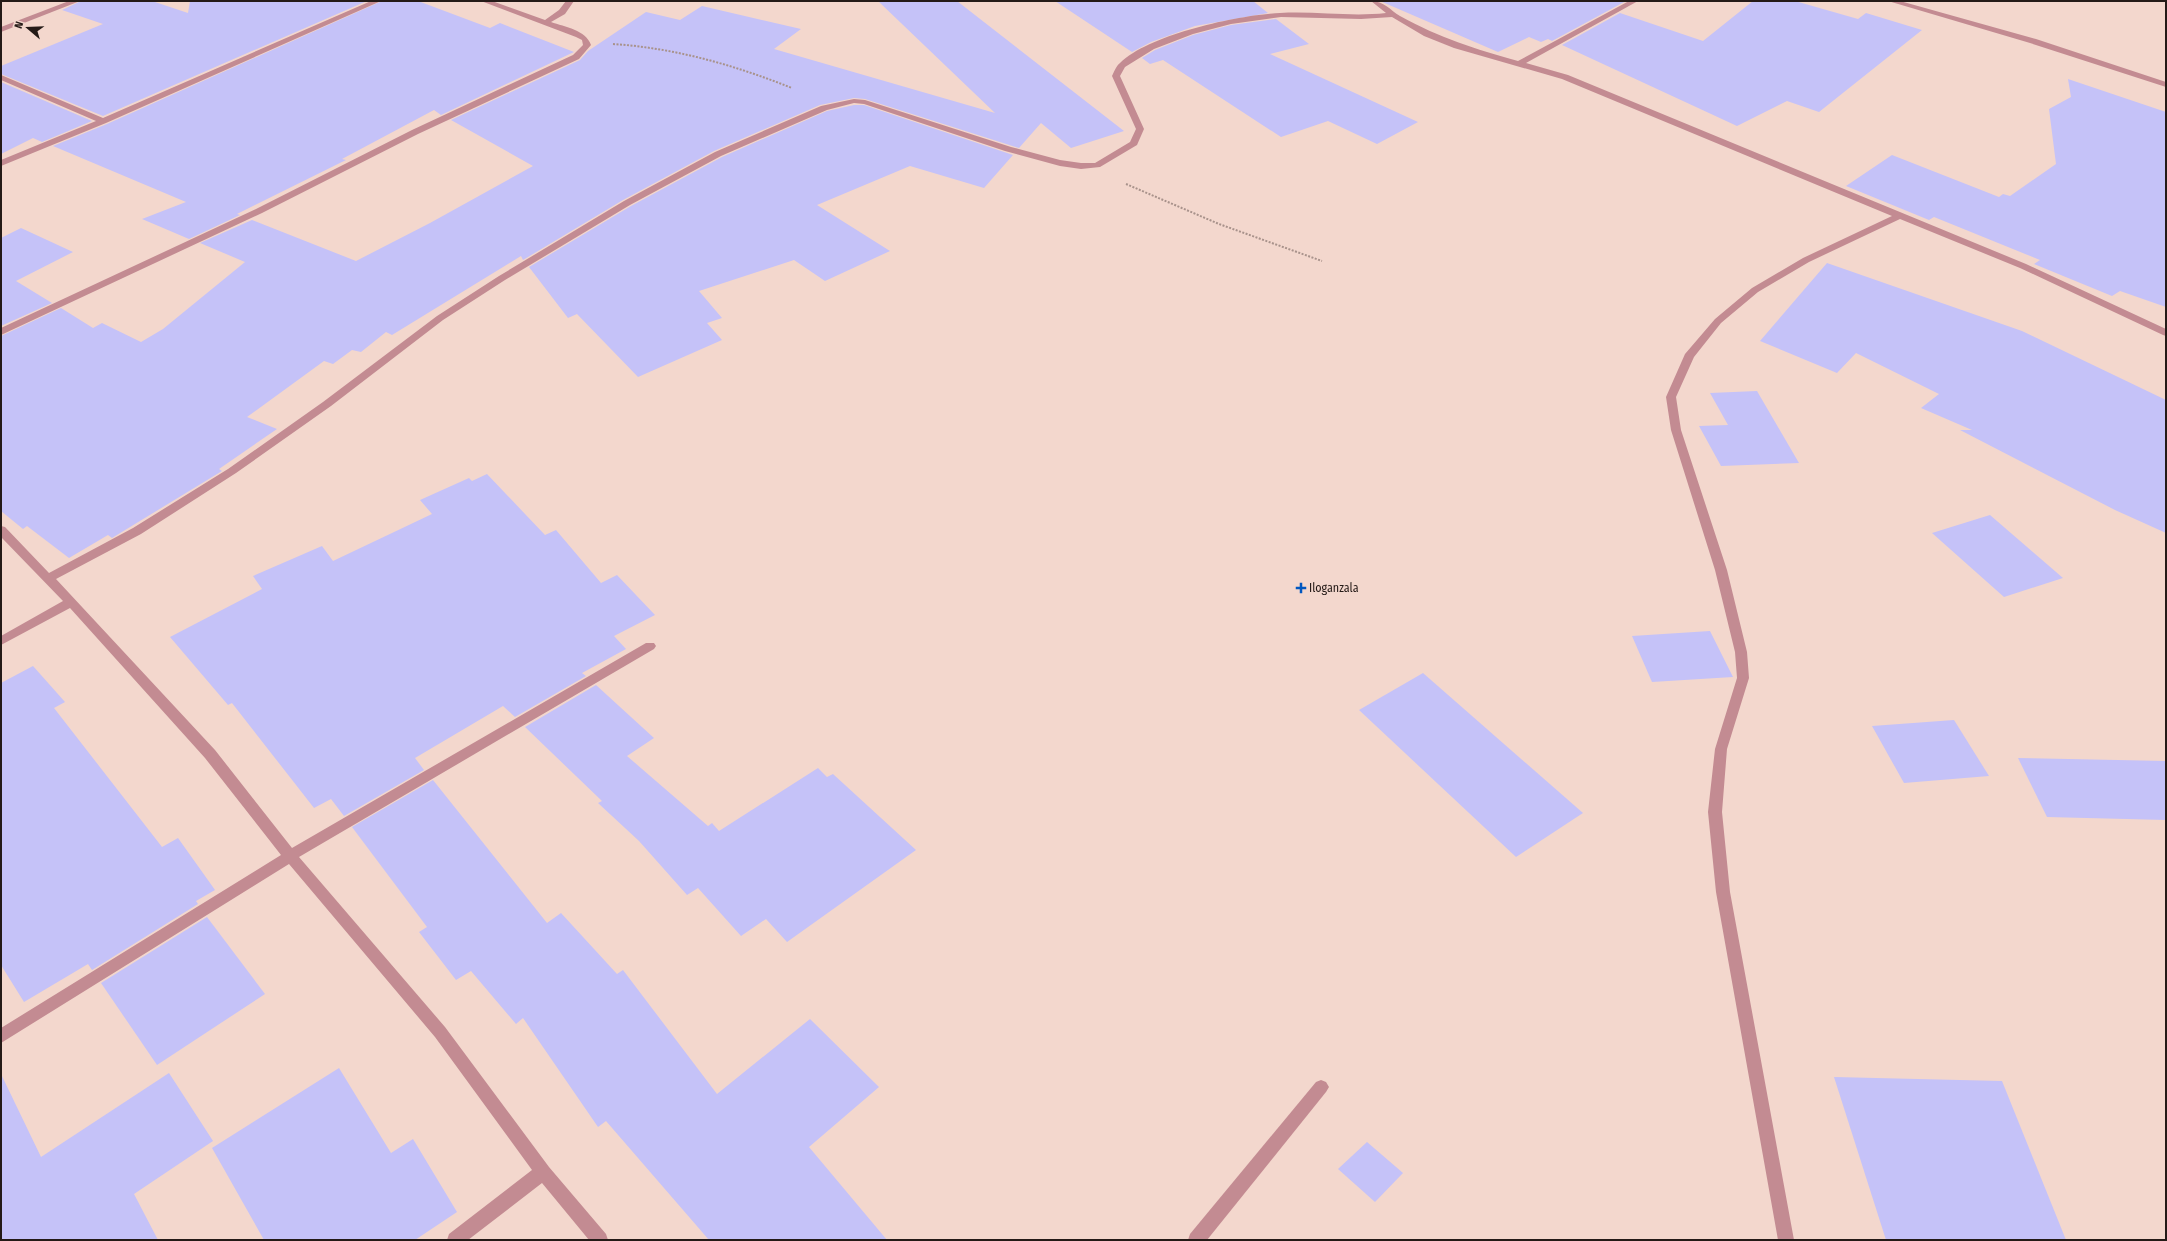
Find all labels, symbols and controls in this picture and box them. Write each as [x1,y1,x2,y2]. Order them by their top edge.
north arrow [8,8,48,48]
text: N [12,20,26,30]
place label: Iloganzala [1309,581,1359,595]
marker: Iloganzala [1296,583,1306,593]

